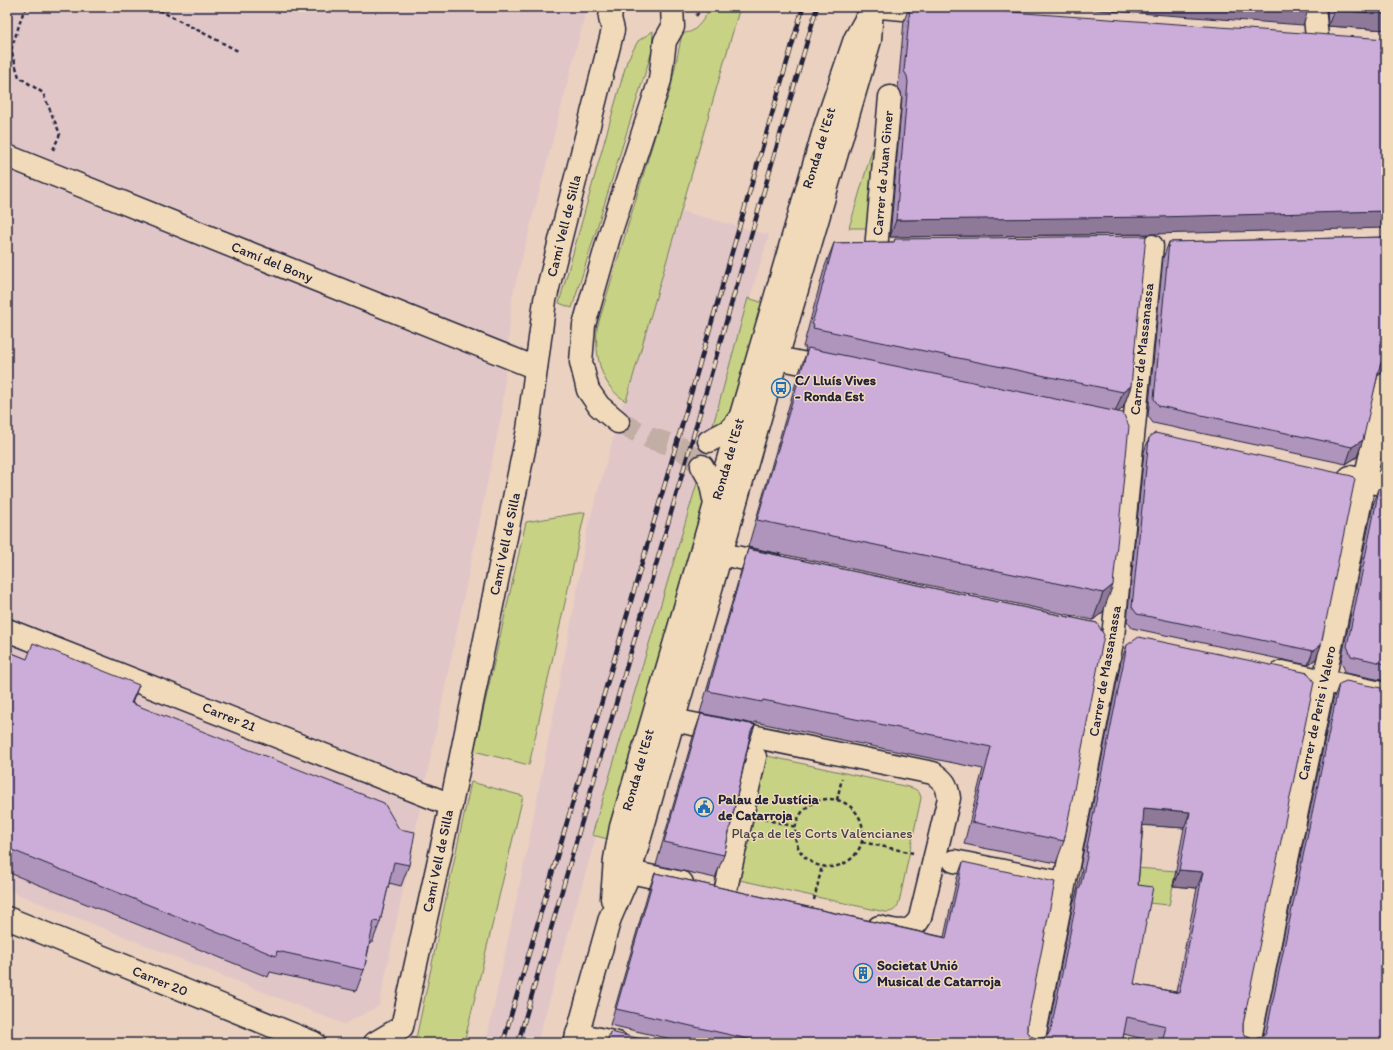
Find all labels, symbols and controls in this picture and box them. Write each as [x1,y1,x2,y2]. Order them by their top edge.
street label: Ronda de l'Est [799,105,839,191]
street label: Carrer de Juan Giner [869,109,897,236]
street label: Camí Vell de Silla [543,173,585,279]
street label: Camí del Bony [229,238,316,286]
street label: Carrer de Massanassa [1127,281,1157,416]
place label: C/ Lluís Vives - Ronda Est [795,372,876,405]
bus stop icon: C/ Lluís Vives - Ronda Est [770,377,792,399]
street label: Ronda de l'Est [708,416,748,502]
street label: Camí Vell de Silla [486,491,524,597]
street label: Carrer de Massanassa [1085,603,1125,738]
street label: Carrer de Peris i Valero [1294,644,1340,782]
street label: Carrer 21 [200,699,259,736]
street label: Ronda de l'Est [618,727,658,813]
place label: Palau de Justícia de Catarroja [718,791,820,824]
public building icon: Palau de Justícia de Catarroja [693,796,715,818]
street label: Camí Vell de Silla [419,808,457,914]
park label: Plaça de les Corts Valencianes [731,825,913,842]
place label: Societat Unió Musical de Catarroja [877,957,1001,990]
street label: Carrer 20 [130,962,190,1000]
building icon: Societat Unió Musical de Catarroja [852,962,874,984]

